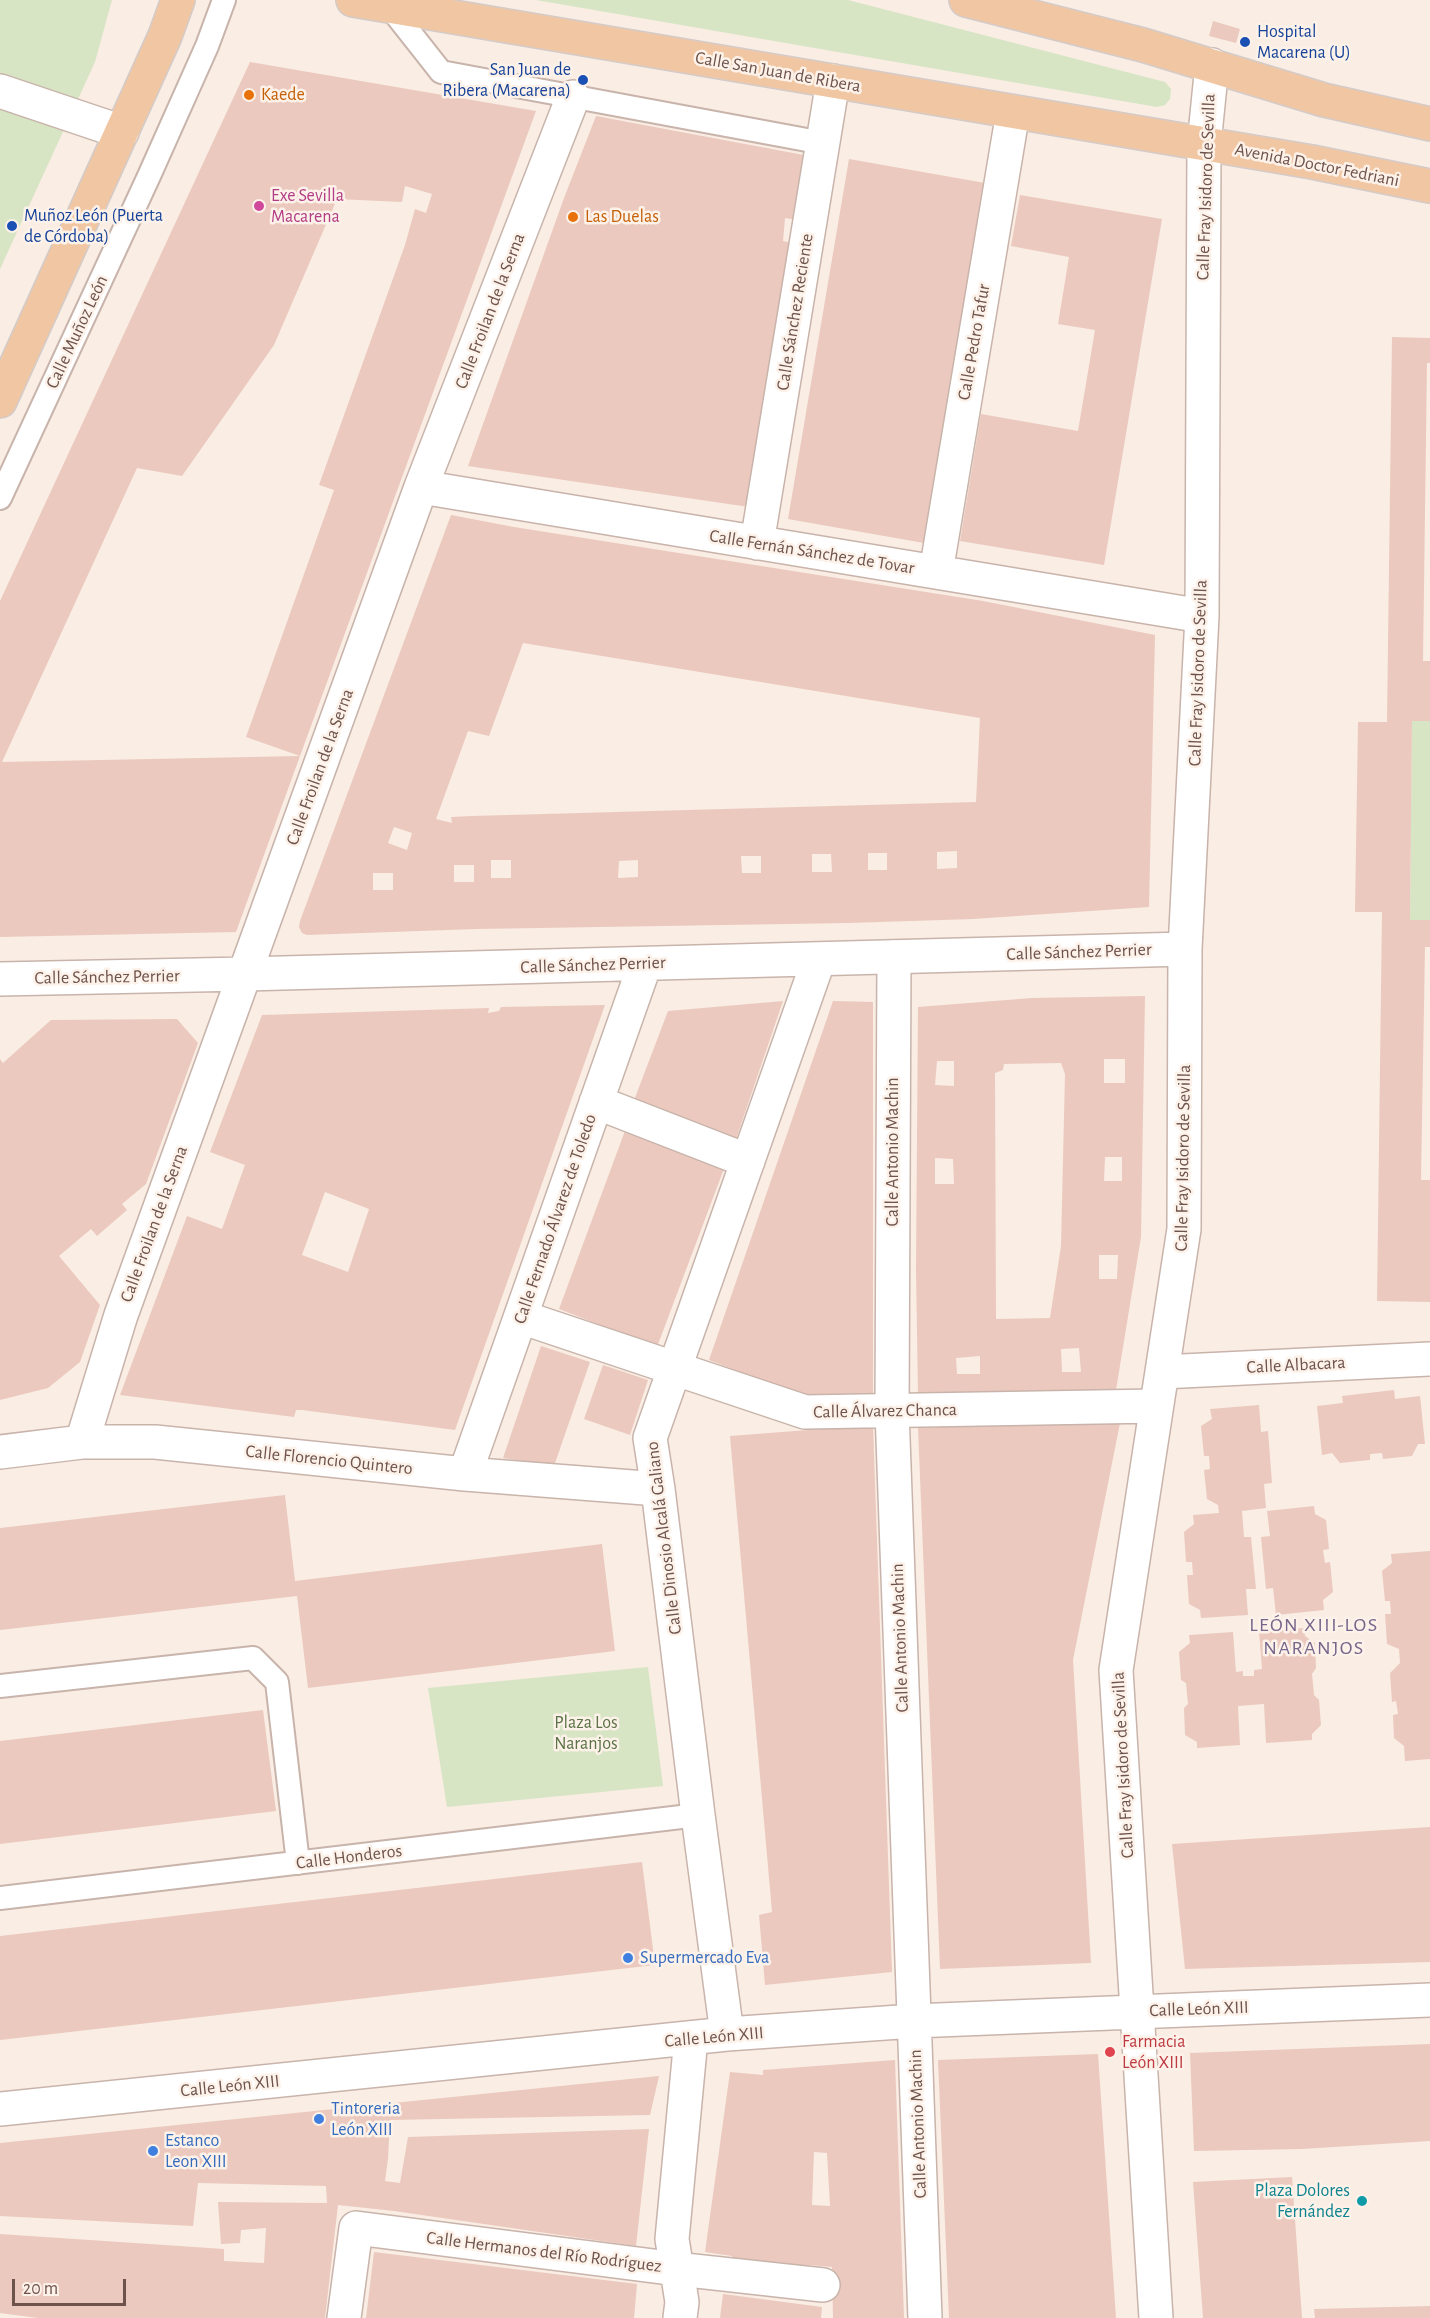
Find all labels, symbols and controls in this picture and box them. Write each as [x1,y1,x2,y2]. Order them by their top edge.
place label: Hospital Macarena (U) [1257,21,1351,63]
marker: Hospital Macarena (U) [1238,35,1252,49]
street label: Calle San Juan de Ribera [694,47,862,97]
place label: San Juan de Ribera (Macarena) [443,59,571,101]
marker: San Juan de Ribera (Macarena) [576,73,590,87]
place label: Kaede [261,84,305,106]
marker: Kaede [242,88,256,102]
street label: Calle Fray Isidoro de Sevilla [1192,93,1220,281]
street label: Avenida Doctor Fedriani [1233,138,1401,192]
place label: Exe Sevilla Macarena [271,185,344,228]
marker: Exe Sevilla Macarena [252,199,266,213]
place label: Muñoz León (Puerta de Córdoba) [24,205,163,248]
place label: Las Duelas [585,206,659,228]
marker: Las Duelas [566,210,580,224]
marker: Muñoz León (Puerta de Córdoba) [5,219,19,233]
street label: Calle Froilan de la Serna [450,230,530,392]
street label: Calle Sánchez Reciente [772,232,818,392]
street label: Calle Muñoz León [41,272,113,392]
street label: Calle Pedro Tafur [953,282,995,402]
street label: Calle Fernán Sánchez de Tovar [708,525,916,579]
street label: Calle Fray Isidoro de Sevilla [1184,579,1212,767]
street label: Calle Froilan de la Serna [282,686,358,848]
street label: Calle Sánchez Perrier [1006,939,1152,965]
street label: Calle Sánchez Perrier [520,952,666,978]
street label: Calle Sánchez Perrier [34,965,180,989]
street label: Calle Fray Isidoro de Sevilla [1171,1065,1195,1251]
street label: Calle Antonio Machin [882,1077,904,1227]
street label: Calle Fernado Álvarez de Toledo [509,1111,601,1327]
street label: Calle Froilan de la Serna [116,1143,192,1305]
street label: Calle Albacara [1246,1352,1346,1378]
street label: Calle Álvarez Chanca [813,1399,957,1423]
street label: Calle Florencio Quintero [244,1440,414,1480]
street label: Calle Dinosio Alcalá Galiano [641,1440,687,1636]
street label: Calle Antonio Machin [887,1563,913,1713]
district label: LEÓN XIII-LOS NARANJOS [1249,1613,1379,1660]
street label: Calle Fray Isidoro de Sevilla [1107,1671,1139,1859]
park label: Plaza Los Naranjos [554,1712,618,1754]
street label: Calle Honderos [295,1840,403,1874]
place label: Supermercado Eva [640,1947,769,1969]
marker: Supermercado Eva [621,1951,635,1965]
street label: Calle León XIII [1149,1996,1249,2022]
street label: Calle León XIII [664,2022,764,2052]
place label: Farmacia León XIII [1122,2031,1186,2074]
marker: Farmacia León XIII [1103,2045,1117,2059]
street label: Calle Antonio Machin [905,2049,931,2199]
street label: Calle León XIII [179,2070,281,2102]
place label: Tintoreria León XIII [331,2098,400,2140]
marker: Tintoreria León XIII [312,2112,326,2126]
place label: Estanco Leon XIII [165,2130,227,2172]
marker: Estanco Leon XIII [146,2144,160,2158]
place label: Plaza Dolores Fernández [1255,2180,1350,2222]
marker: Plaza Dolores Fernández [1355,2194,1369,2208]
street label: Calle Hermanos del Río Rodríguez [425,2227,663,2277]
scale bar [15,2267,129,2305]
text: 20 m [23,2280,58,2298]

